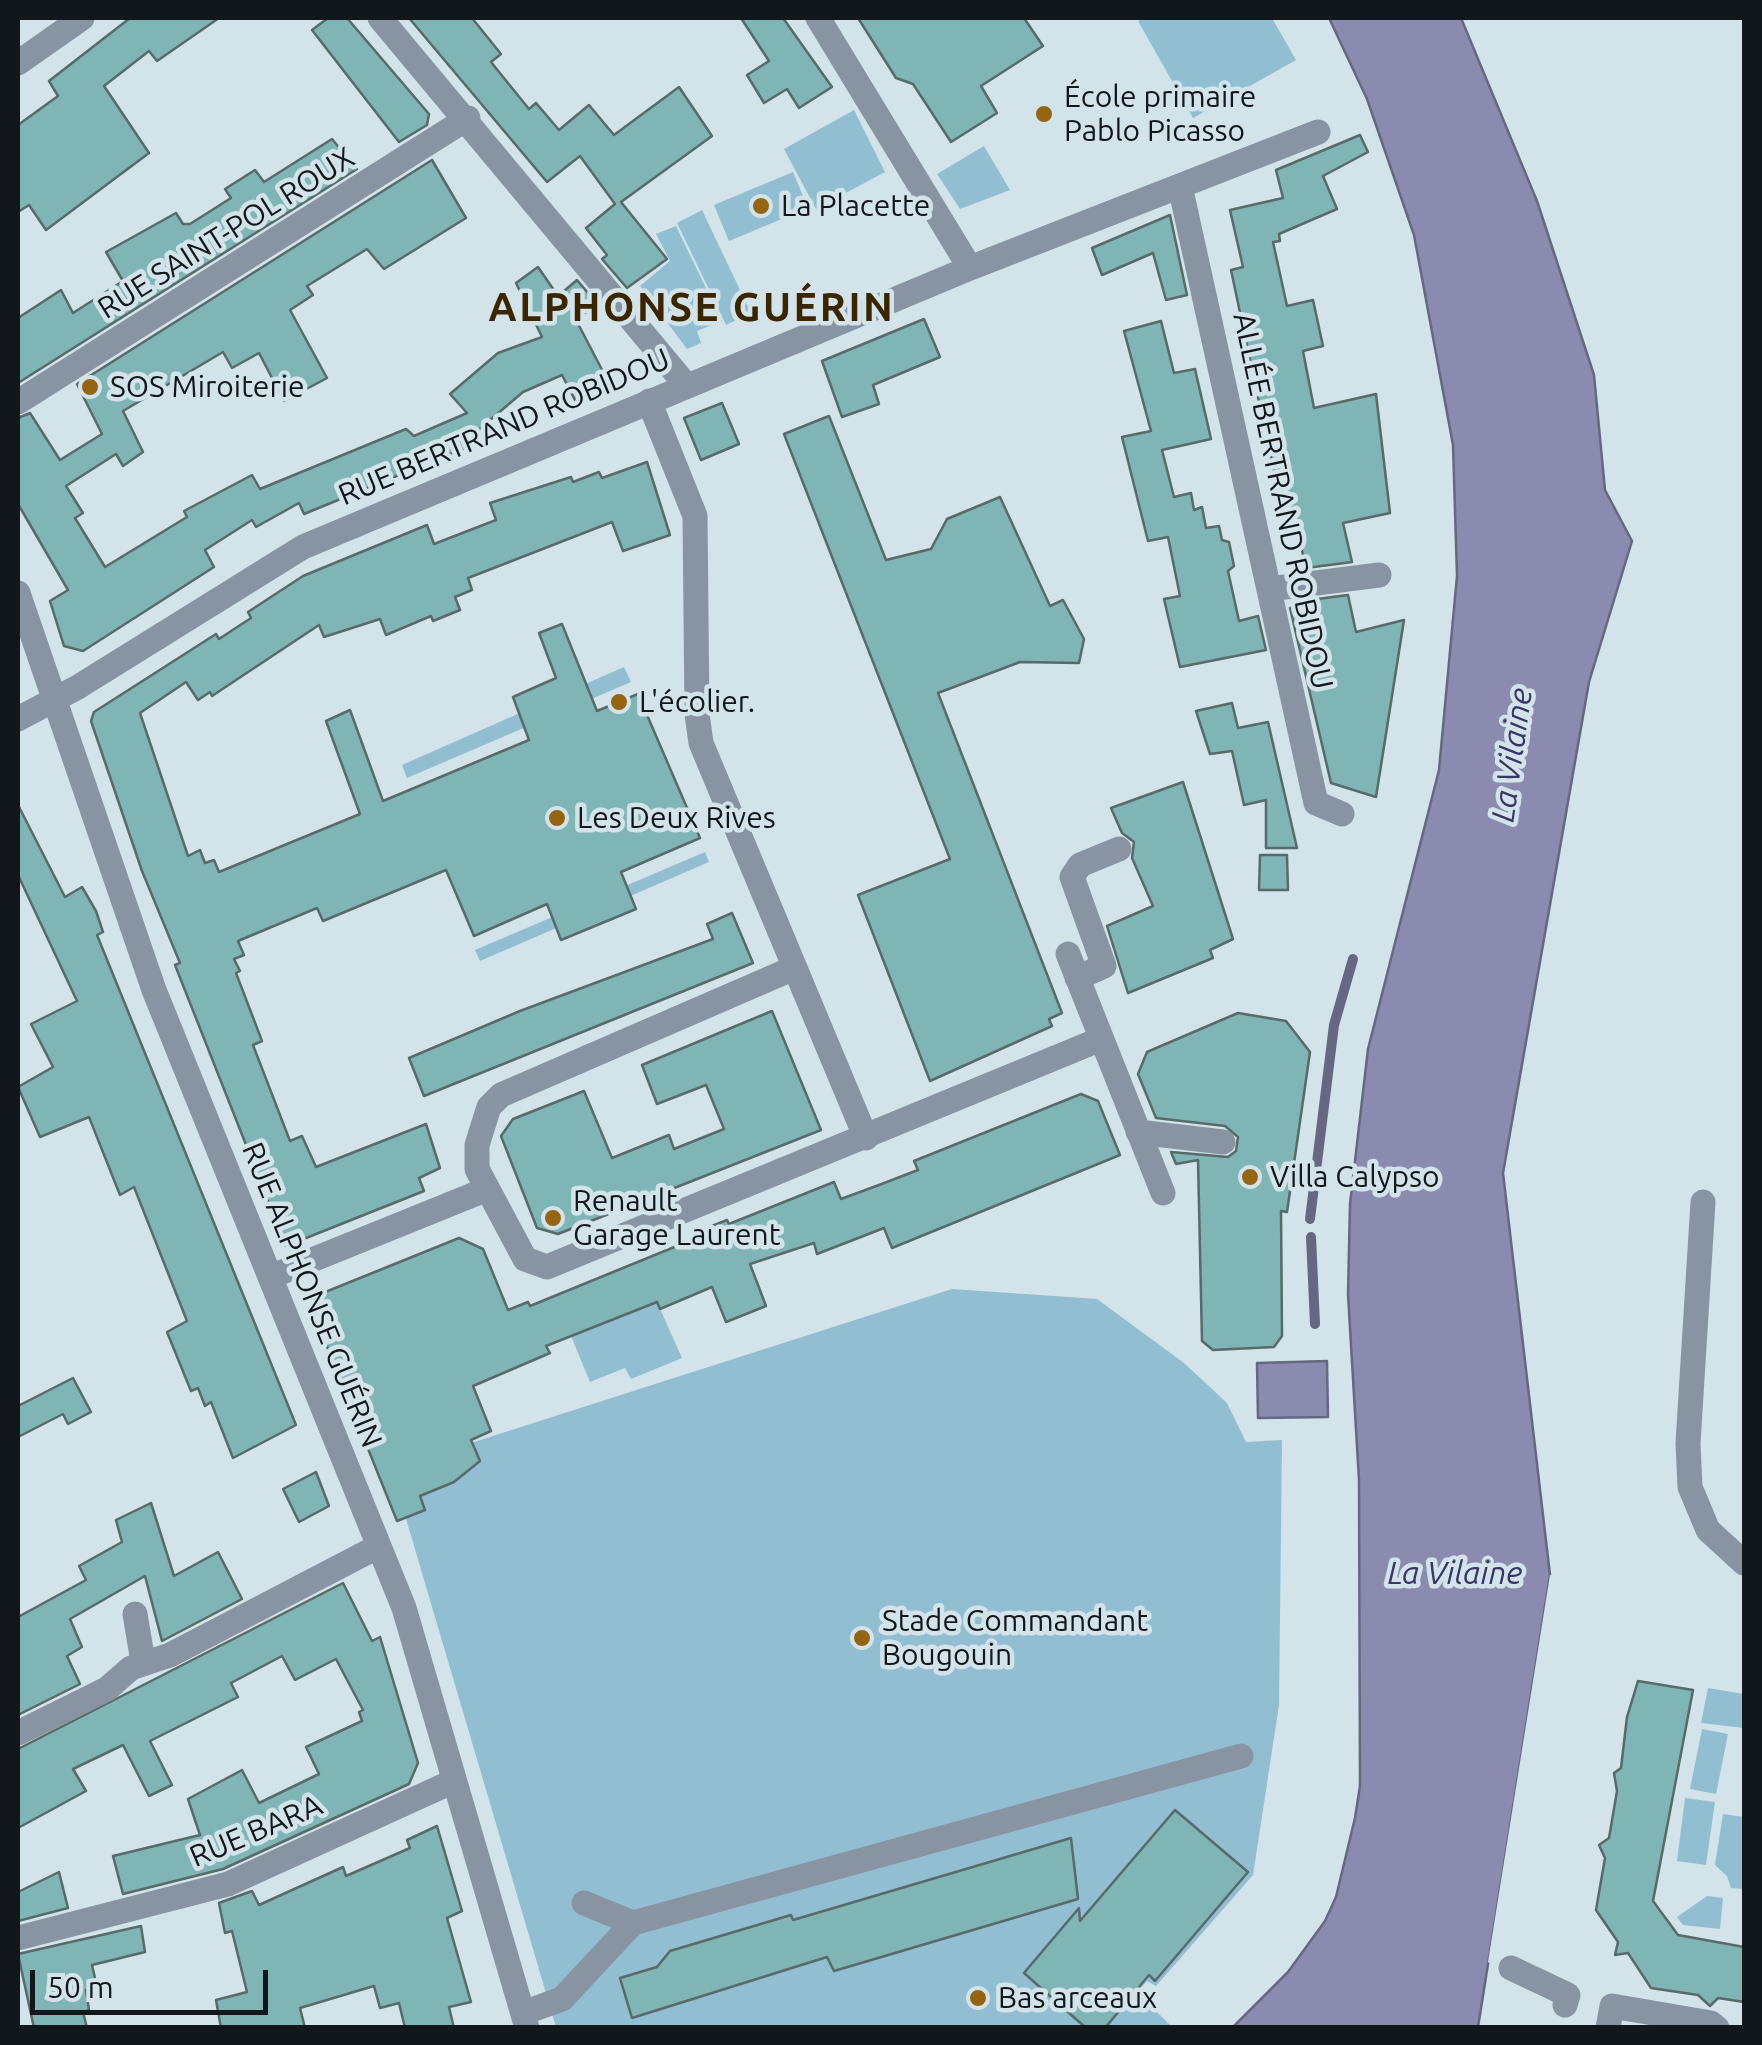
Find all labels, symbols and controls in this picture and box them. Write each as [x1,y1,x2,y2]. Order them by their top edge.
place label: École primaire Pablo Picasso [1064,79,1256,150]
marker: École primaire Pablo Picasso [1033,103,1055,125]
street label: RUE SAINT-POL ROUX [91,139,361,327]
place label: La Placette [781,188,930,224]
marker: La Placette [750,195,772,217]
district label: ALPHONSE GUÉRIN [489,284,895,332]
street label: ALLÉE BERTRAND ROBIDOU [1225,309,1341,693]
street label: RUE BERTRAND ROBIDOU [333,341,675,513]
place label: SOS Miroiterie [110,369,305,405]
marker: SOS Miroiterie [79,376,101,398]
place label: L'écolier. [639,684,755,720]
water label: La Vilaine [1484,686,1540,824]
marker: L'écolier. [608,691,630,713]
place label: Les Deux Rives [577,800,776,836]
marker: Les Deux Rives [546,807,568,829]
street label: RUE ALPHONSE GUÉRIN [234,1137,390,1453]
place label: Villa Calypso [1270,1159,1440,1195]
marker: Villa Calypso [1239,1166,1261,1188]
place label: Renault Garage Laurent [573,1183,780,1254]
marker: Renault Garage Laurent [542,1207,564,1229]
water label: La Vilaine [1388,1554,1522,1592]
place label: Stade Commandant Bougouin [882,1603,1148,1674]
marker: Stade Commandant Bougouin [851,1627,873,1649]
street label: RUE BARA [184,1787,328,1875]
scale bar [35,1950,272,2012]
text: 50 m [47,1970,114,2004]
place label: Bas arceaux [998,1980,1157,2016]
marker: Bas arceaux [967,1987,989,2009]

